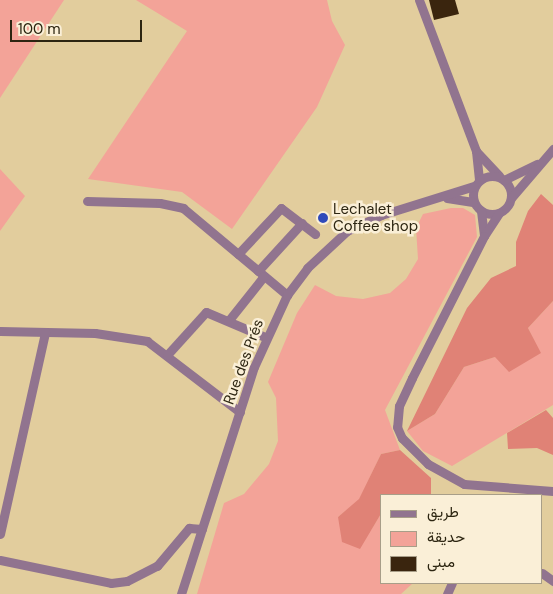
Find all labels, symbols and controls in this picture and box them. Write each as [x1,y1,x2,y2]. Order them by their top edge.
scale bar [12,10,145,42]
text: 100 m [18,19,61,39]
place label: Lechalet Coffee shop [333,200,418,235]
marker: Lechalet Coffee shop [317,212,329,224]
street label: Rue des Prés [220,317,268,407]
legend [380,494,543,584]
text: طريق [427,502,459,522]
text: حديقة [427,527,465,547]
text: مبنى [427,552,455,572]

